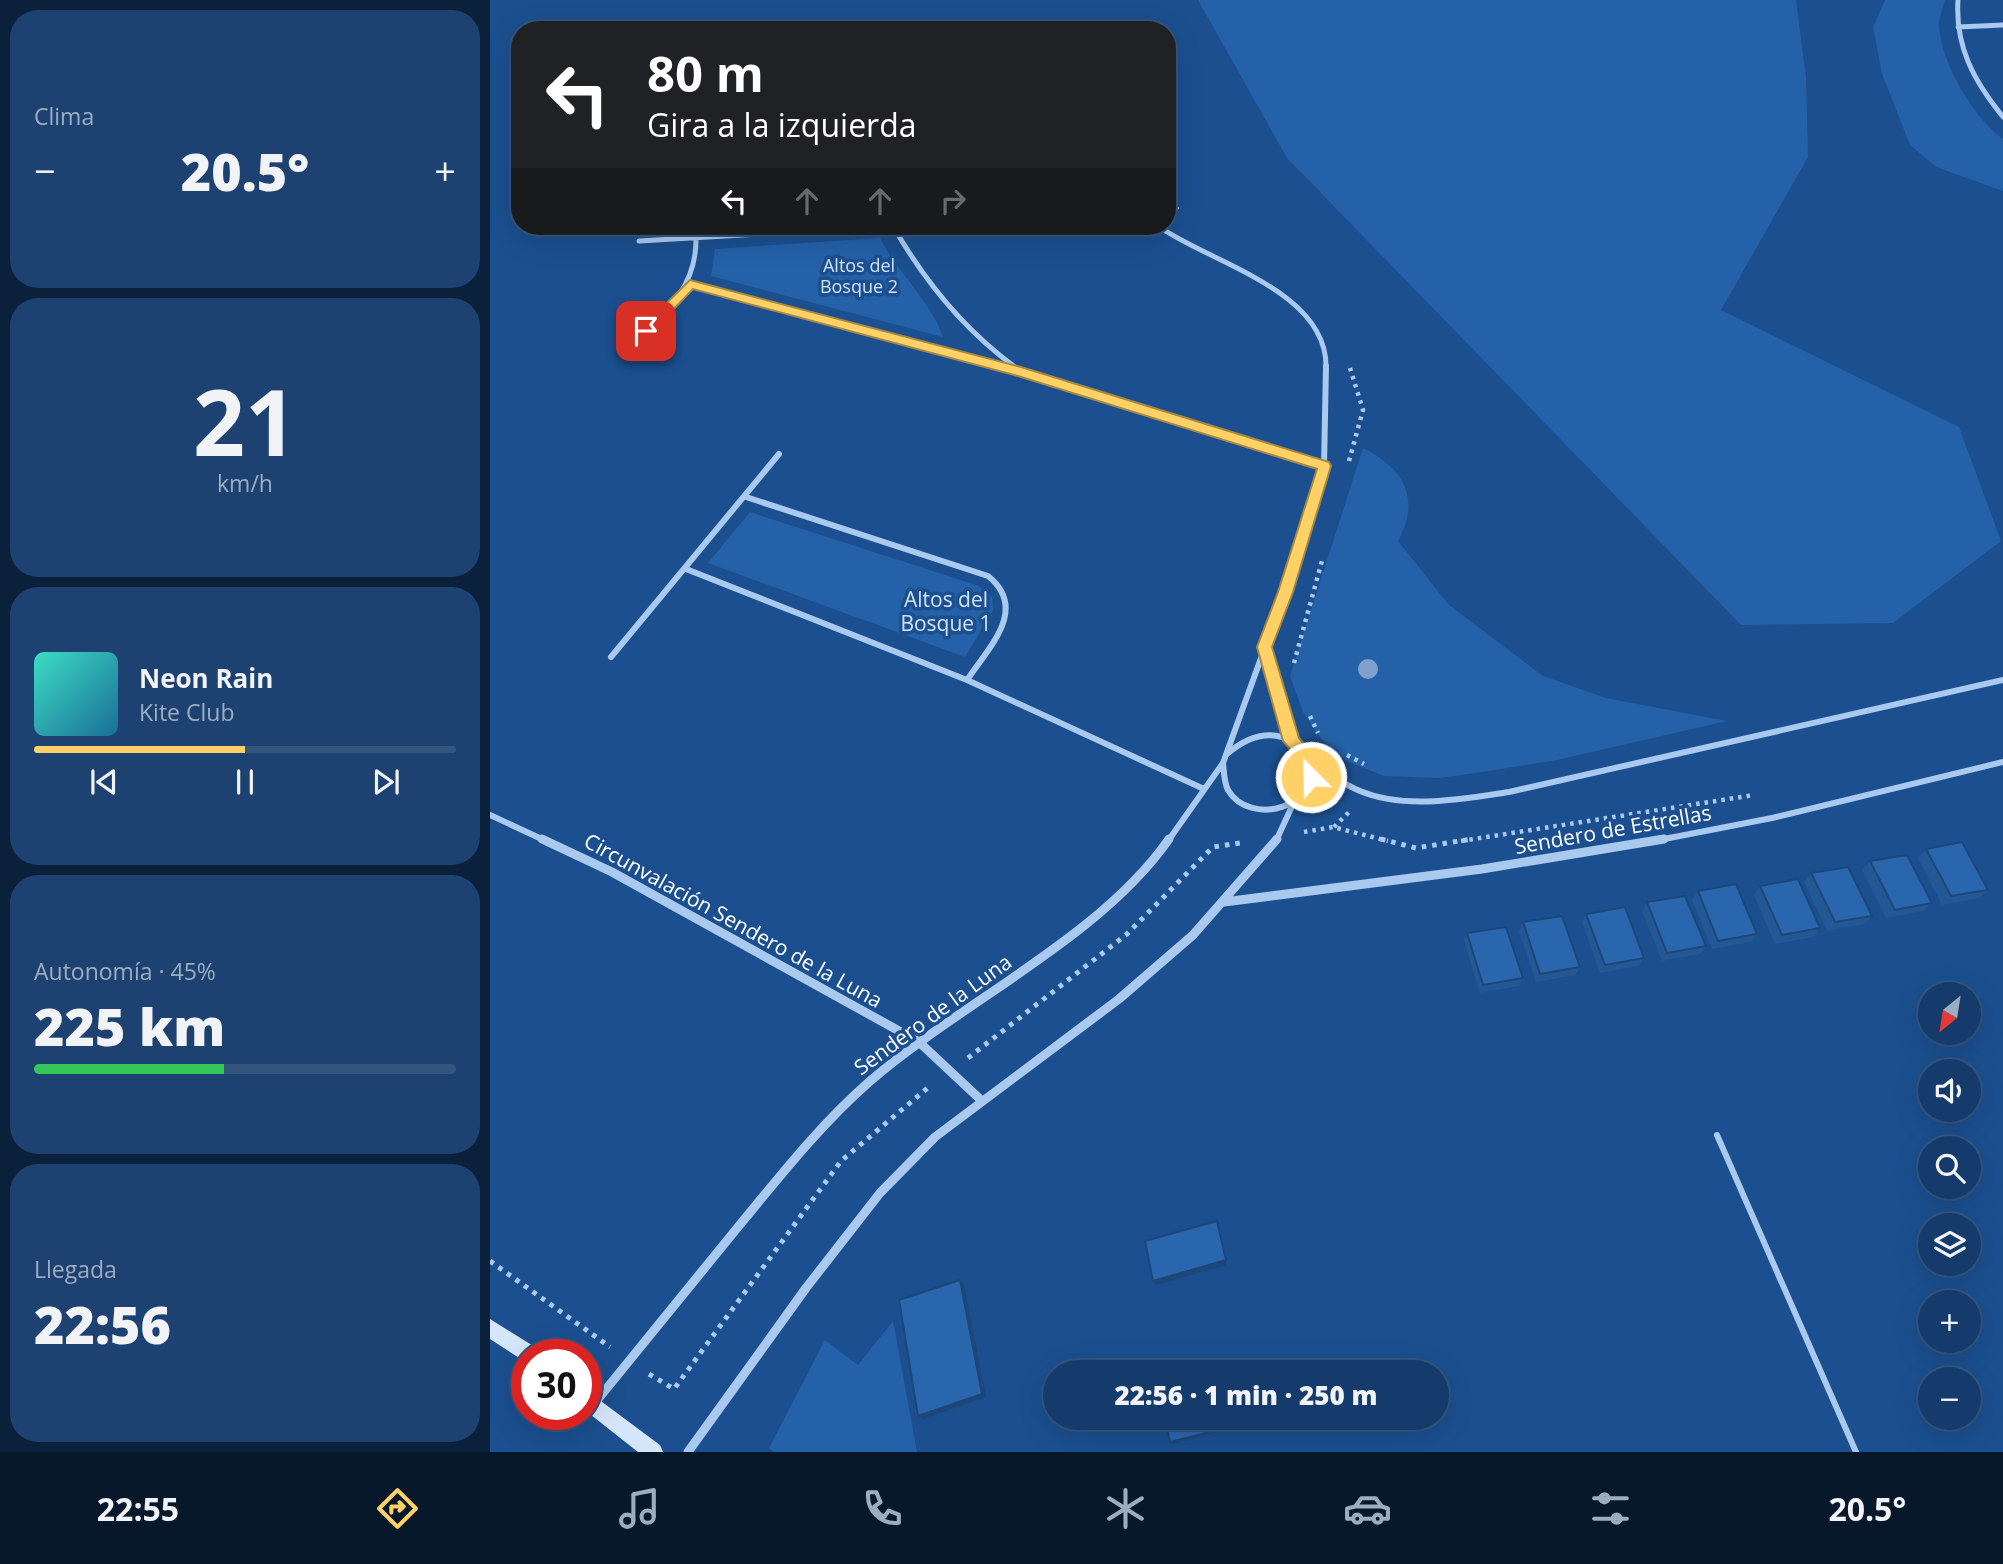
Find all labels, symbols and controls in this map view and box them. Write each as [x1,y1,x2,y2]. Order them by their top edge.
text: 80 m [647,40,764,106]
icon: left [532,49,623,140]
text: Clima [34,100,94,132]
text: Gira a la izquierda [647,103,917,146]
text: 20.5° [181,135,309,206]
text: − [34,144,56,196]
text: + [434,144,456,196]
icon: left [715,182,753,220]
icon: ahead [788,182,826,220]
icon: ahead [861,182,899,220]
icon: right [934,182,972,220]
park label: Altos del Bosque 2 [820,253,898,298]
pin [616,301,676,361]
icon: arrive [627,312,665,350]
text: 21 [193,359,297,483]
text: km/h [217,467,273,499]
park label: Altos del Bosque 1 [900,585,992,637]
text: Neon Rain [139,660,273,696]
text: Kite Club [139,696,234,728]
position arrow [1274,740,1348,814]
icon: previous [85,763,123,801]
icon: pause [226,763,264,801]
icon: next [367,763,405,801]
street label: Sendero de Estrellas [1512,798,1713,860]
street label: Circunvalación Sendero de la Luna [579,826,888,1014]
street label: Sendero de la Luna [848,947,1017,1081]
text: Autonomía · 45% [34,955,216,987]
north arrow [1918,982,1981,1045]
map controls [1918,982,1981,1430]
text: 225 km [34,990,225,1061]
button: sound [1918,1059,1981,1122]
button: search [1918,1136,1981,1199]
button: layers [1918,1213,1981,1276]
text: Llegada [34,1253,117,1285]
text: 22:56 [34,1288,171,1359]
button: + [1918,1290,1981,1353]
speed limit sign: 30 [511,1339,602,1430]
button: − [1918,1367,1981,1430]
text: 22:56 · 1 min · 250 m [1115,1377,1377,1413]
icon: directions [373,1484,422,1533]
icon: music [615,1484,664,1533]
icon: phone [858,1484,907,1533]
icon: climate [1101,1484,1150,1533]
icon: car [1343,1484,1392,1533]
icon: filters [1586,1484,1635,1533]
text: 22:55 [97,1487,179,1530]
text: 20.5° [1828,1487,1906,1530]

